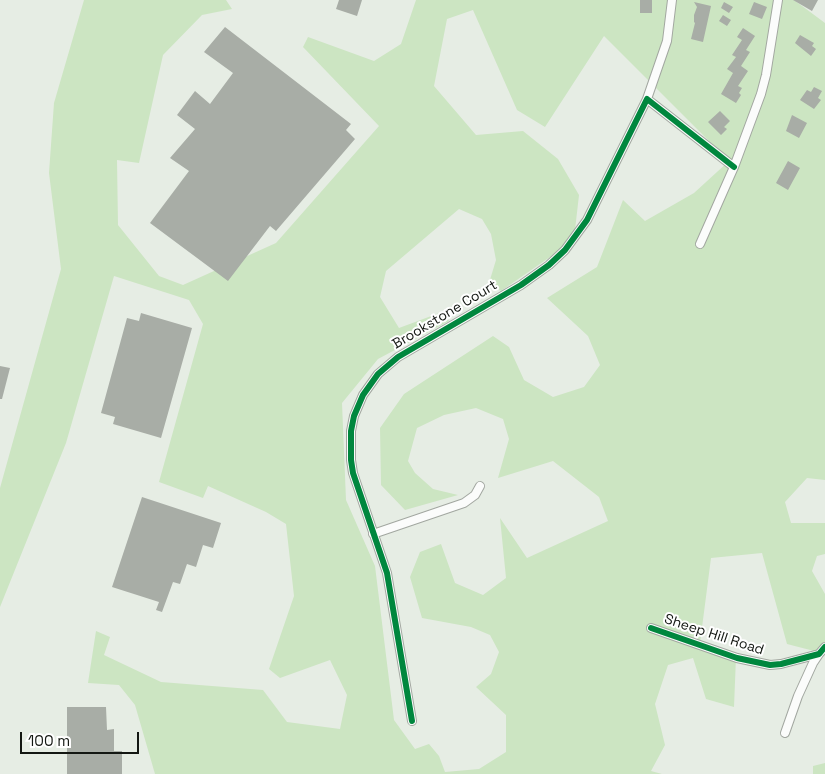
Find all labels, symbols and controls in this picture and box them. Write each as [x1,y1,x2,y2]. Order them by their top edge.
street label: Brookstone Court [390,277,500,353]
street label: Sheep Hill Road [662,611,766,659]
scale bar [22,722,141,754]
text: 100 m [28,731,70,750]

